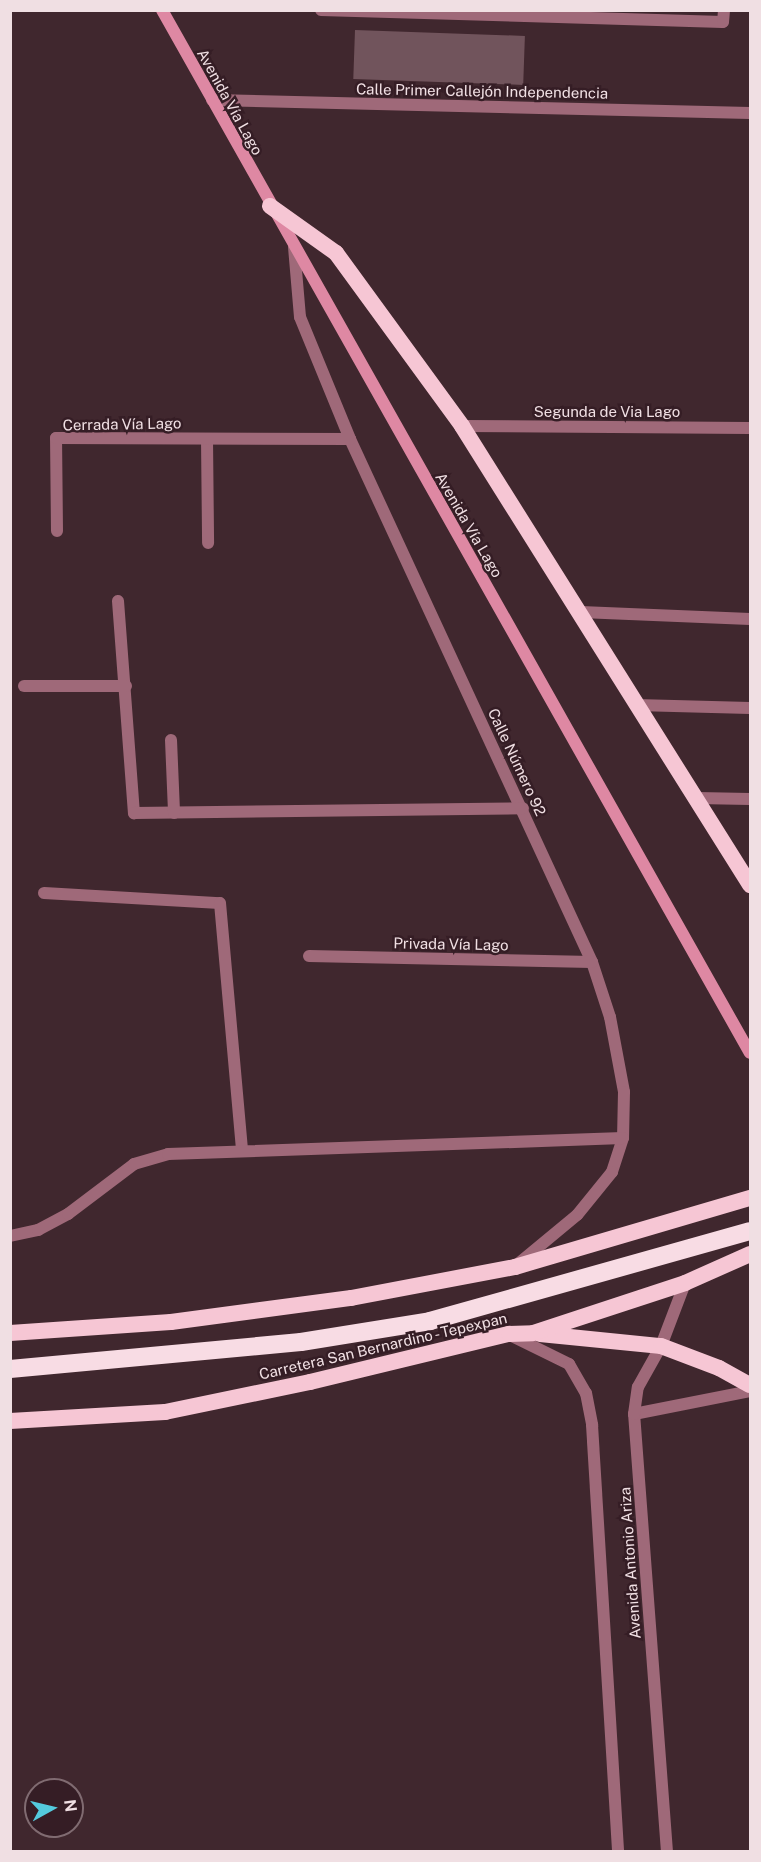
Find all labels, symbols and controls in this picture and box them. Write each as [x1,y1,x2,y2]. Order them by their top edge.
street label: Avenida Vía Lago [193,46,267,158]
street label: Calle Primer Callejón Independencia [356,80,608,102]
street label: Segunda de Via Lago [533,403,681,421]
street label: Cerrada Vía Lago [62,414,182,434]
street label: Avenida Vía Lago [432,469,506,581]
street label: Calle Número 92 [484,705,550,819]
street label: Privada Vía Lago [393,934,509,954]
street label: Carretera San Bernardino - Tepexpan [255,1308,511,1384]
street label: Avenida Antonio Ariza [616,1486,644,1640]
north arrow [24,1778,84,1838]
text: N [60,1798,81,1813]

